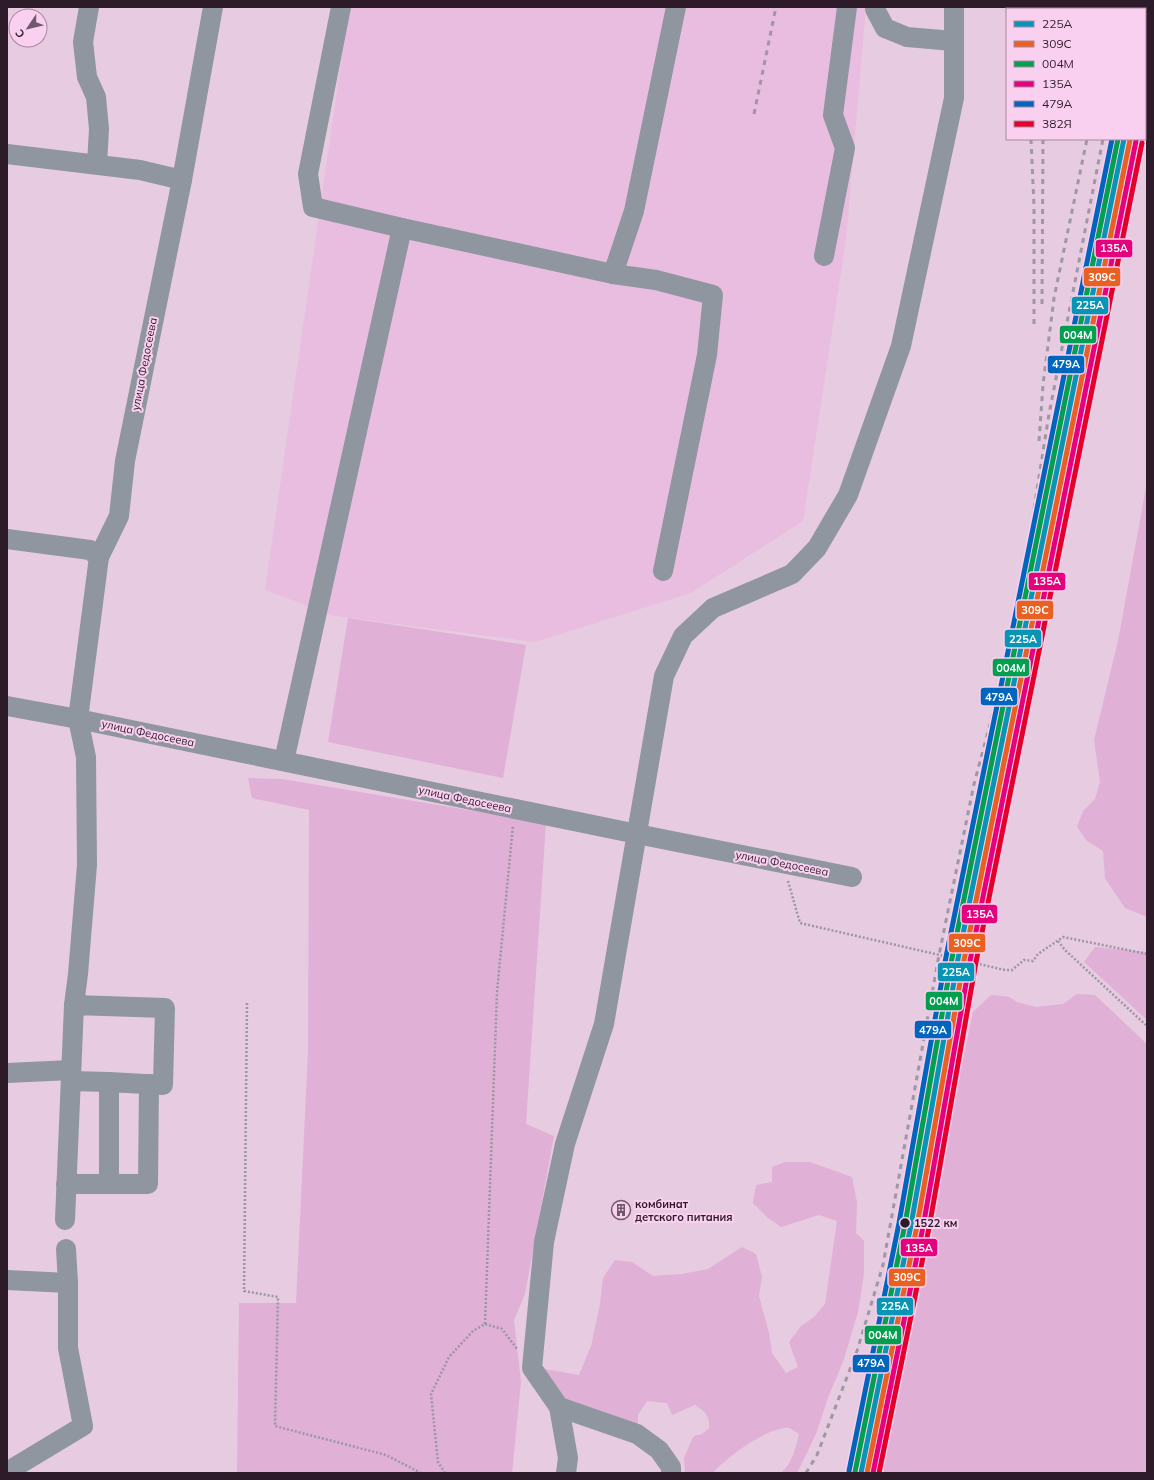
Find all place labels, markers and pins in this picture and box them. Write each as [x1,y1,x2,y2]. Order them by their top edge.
place label: комбинат детского питания [635,1197,733,1224]
building icon: комбинат детского питания [610,1199,632,1221]
marker: 1522 км [898,1216,912,1230]
place label: 1522 км [914,1216,957,1230]

